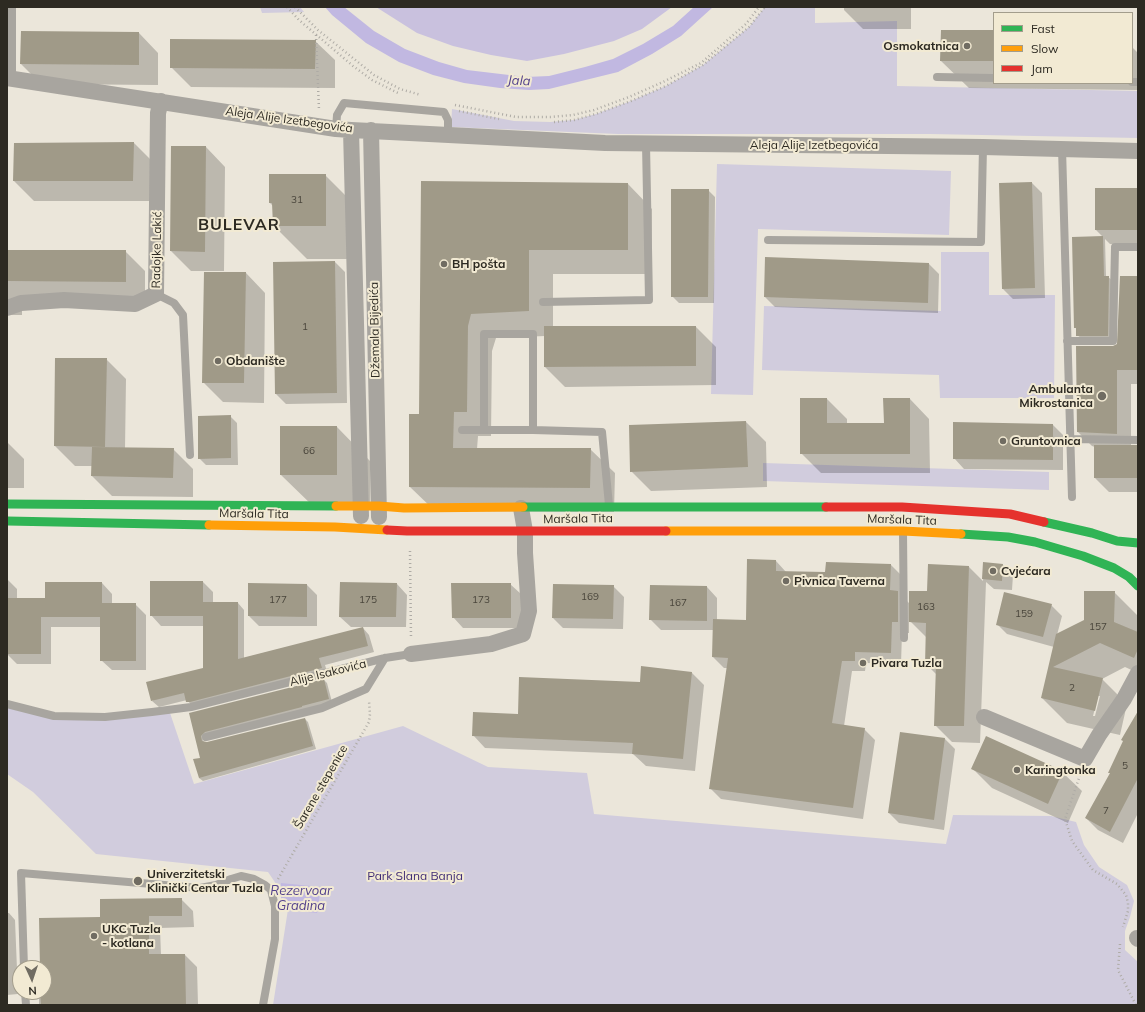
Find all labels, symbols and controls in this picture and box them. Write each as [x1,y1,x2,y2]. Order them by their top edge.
legend [993,12,1133,84]
text: Fast [1031,21,1055,36]
place label: Osmokatnica [883,39,959,53]
marker: Osmokatnica [962,41,972,51]
text: Slow [1031,41,1059,56]
text: Jam [1031,61,1053,76]
water label: Jala [507,73,531,89]
street label: Aleja Alije Izetbegovića [224,104,354,136]
street label: Aleja Alije Izetbegovića [750,138,878,152]
house number: 31 [291,194,303,206]
street label: Radojke Lakić [149,211,165,289]
district label: BULEVAR [198,215,280,235]
place label: BH pošta [452,257,505,271]
marker: BH pošta [439,259,449,269]
street label: Džemala Bijedića [367,282,383,378]
house number: 1 [302,321,308,333]
place label: Obdanište [226,354,285,368]
marker: Obdanište [213,356,223,366]
place label: Ambulanta Mikrostanica [1019,382,1093,410]
marker: Ambulanta Mikrostanica [1096,390,1108,402]
place label: Gruntovnica [1011,434,1081,448]
marker: Gruntovnica [998,436,1008,446]
house number: 66 [303,445,315,457]
street label: Maršala Tita [219,506,289,522]
street label: Maršala Tita [543,511,613,527]
street label: Maršala Tita [867,512,937,528]
place label: Cvjećara [1001,564,1051,578]
marker: Cvjećara [988,566,998,576]
place label: Pivnica Taverna [794,574,885,588]
marker: Pivnica Taverna [781,576,791,586]
house number: 169 [581,591,599,603]
house number: 177 [269,594,287,606]
house number: 175 [359,594,377,606]
house number: 173 [472,594,490,606]
house number: 167 [669,597,687,609]
house number: 163 [917,601,935,613]
house number: 159 [1015,608,1033,620]
house number: 157 [1089,621,1107,633]
place label: Pivara Tuzla [871,656,942,670]
street label: Alije Isakovića [288,657,368,689]
marker: Pivara Tuzla [858,658,868,668]
house number: 2 [1069,682,1075,694]
street label: Šarene stepenice [291,742,351,832]
house number: 5 [1122,760,1128,772]
place label: Karingtonka [1025,763,1096,777]
marker: Karingtonka [1012,765,1022,775]
house number: 7 [1103,805,1109,817]
place label: Univerzitetski Klinički Centar Tuzla [147,867,263,895]
park label: Park Slana Banja [367,869,463,883]
marker: Univerzitetski Klinički Centar Tuzla [132,875,144,887]
water label: Rezervoar Gradina [270,883,332,914]
place label: UKC Tuzla - kotlana [102,922,161,950]
marker: UKC Tuzla - kotlana [89,931,99,941]
north arrow [12,960,52,1000]
text: N [28,984,37,998]

